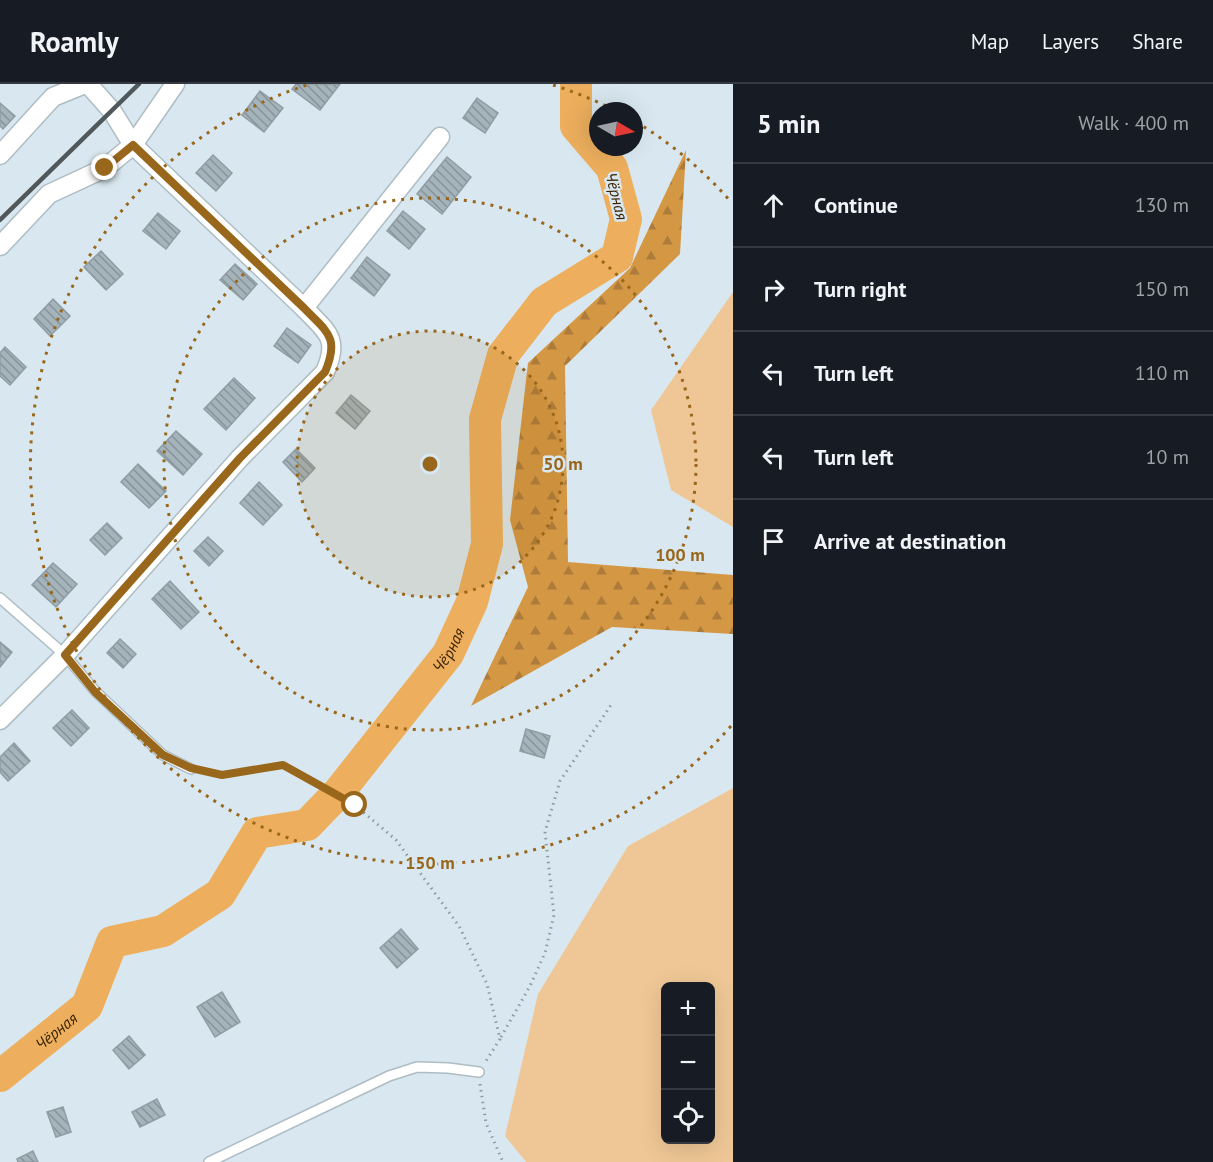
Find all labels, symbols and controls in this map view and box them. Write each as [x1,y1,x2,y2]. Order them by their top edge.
text: Roamly [30,23,119,60]
text: Map [971,28,1009,55]
text: Layers [1042,28,1099,55]
text: Share [1132,28,1183,55]
north arrow [589,102,643,156]
text: 5 min [757,107,820,140]
text: Walk · 400 m [1078,110,1189,136]
route end [91,154,117,180]
water label: Чёрная [601,170,633,222]
icon: ahead [757,189,790,222]
text: Continue [814,191,898,219]
text: 130 m [1135,192,1189,218]
icon: right [757,273,790,306]
text: Turn right [814,275,906,303]
text: 150 m [1135,276,1189,302]
icon: left [757,357,790,390]
text: Turn left [814,359,894,387]
text: 110 m [1135,360,1189,386]
icon: left [757,441,790,474]
text: Turn left [814,443,894,471]
text: 10 m [1146,444,1189,470]
text: 50 m [543,452,583,475]
centre of rings [420,454,440,474]
icon: arrive [757,525,790,558]
text: Arrive at destination [814,527,1006,555]
text: 100 m [655,543,705,566]
water label: Чёрная [427,624,469,676]
route start [341,791,367,817]
text: 150 m [405,851,455,874]
map controls [661,982,715,1144]
button: + [661,982,715,1036]
water label: Чёрная [31,1008,82,1054]
button: − [661,1036,715,1090]
button: locate [661,1090,715,1144]

